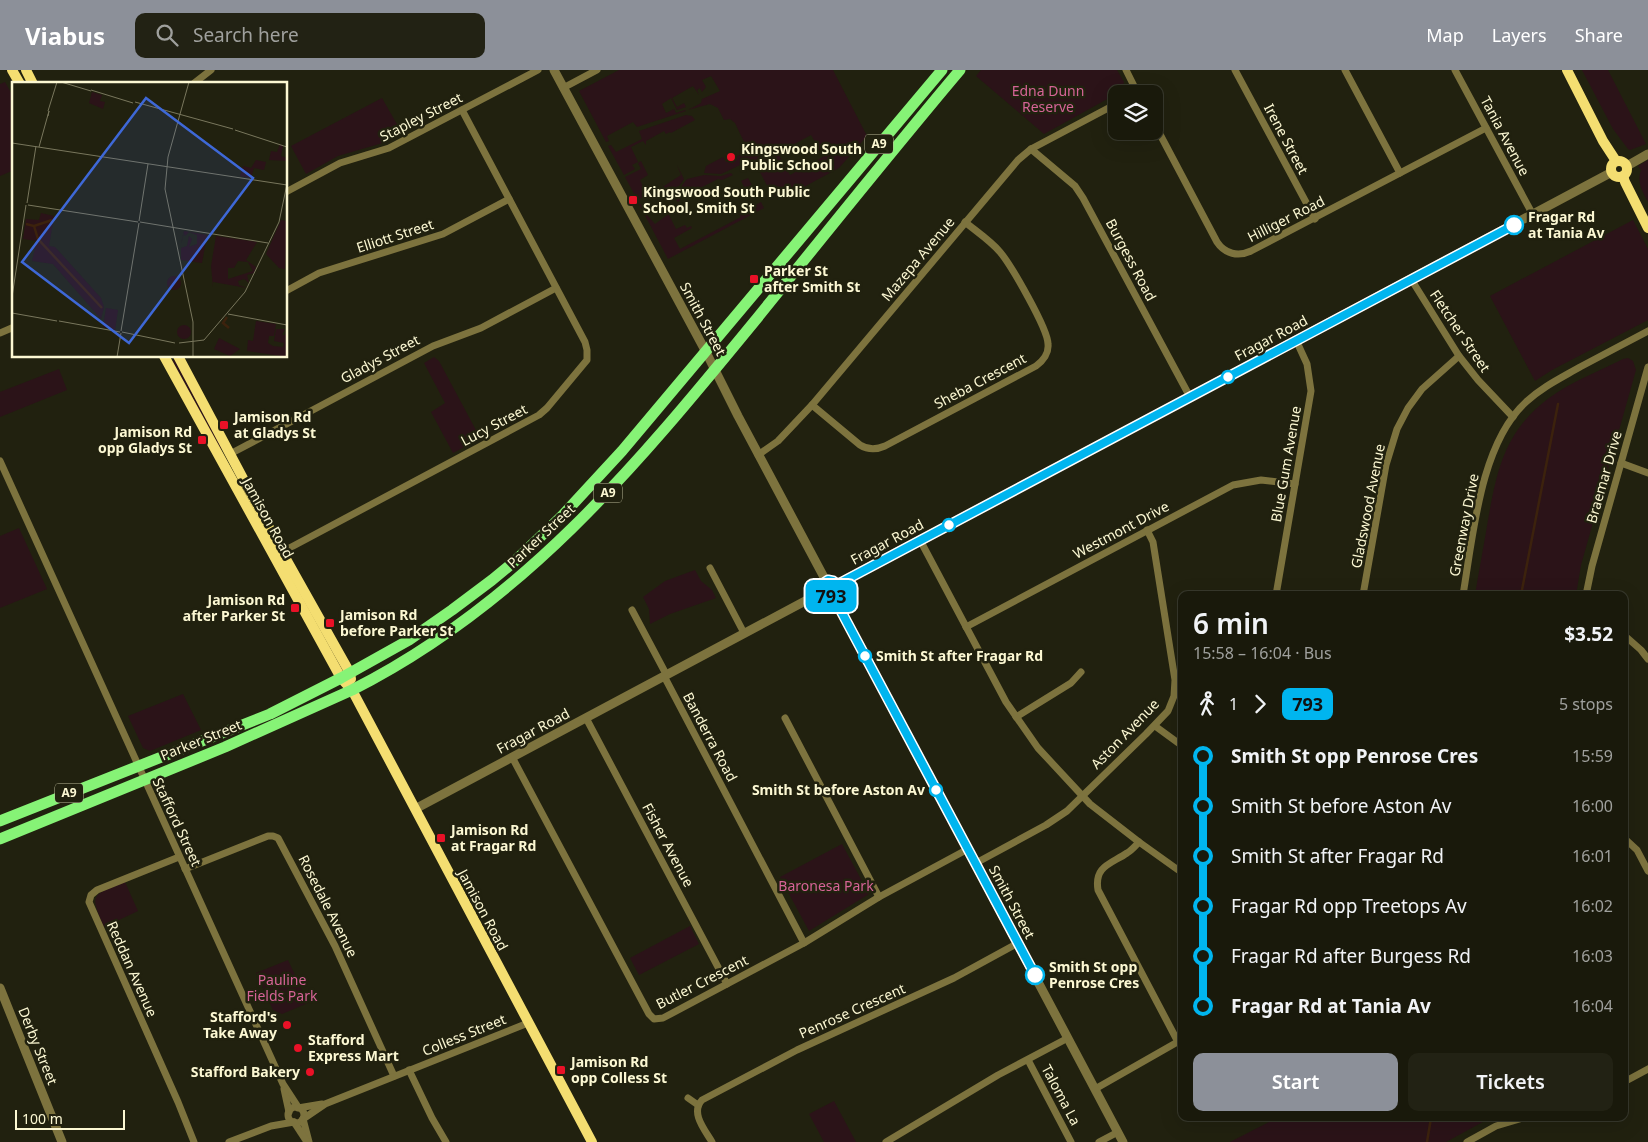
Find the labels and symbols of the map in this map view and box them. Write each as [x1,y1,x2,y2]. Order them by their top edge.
park label: Edna Dunn Reserve [1012,81,1084,116]
inset map [12,82,288,358]
street label: Stapley Street [376,88,465,146]
street label: Tania Avenue [1477,93,1534,179]
street label: Irene Street [1260,100,1313,177]
road number: A9 [865,134,893,154]
place label: Kingswood South Public School [741,139,862,174]
marker: Kingswood South Public School [725,151,737,163]
place label: Kingswood South Public School, Smith St [643,182,810,217]
street label: Hilliger Road [1244,191,1328,246]
marker: Kingswood South Public School, Smith St [627,194,639,206]
place label: Fragar Rd at Tania Av [1528,207,1604,242]
street label: Mazepa Avenue [877,213,958,305]
street label: Elliott Street [354,214,436,257]
street label: Burgess Road [1102,215,1161,304]
marker: Fragar Rd at Tania Av [1504,215,1524,235]
place label: Parker St after Smith St [764,261,860,296]
marker: Parker St after Smith St [748,273,760,285]
street label: Smith Street [676,279,731,359]
street label: Fletcher Street [1426,286,1495,376]
street label: Fragar Road [1231,310,1311,365]
street label: Gladys Street [337,330,423,387]
street label: Sheba Crescent [930,348,1029,413]
unlabelled marker [1221,370,1235,384]
street label: Lucy Street [457,399,530,450]
street label: Blue Gum Avenue [1266,404,1305,523]
place label: Jamison Rd at Gladys St [232,407,316,442]
marker: Jamison Rd at Gladys St [218,419,230,431]
place label: Jamison Rd opp Gladys St [98,422,192,457]
street label: Braemar Drive [1581,428,1626,525]
marker: Jamison Rd opp Gladys St [196,434,208,446]
street label: Gladswood Avenue [1346,442,1389,570]
street label: Jamison Road [237,472,298,562]
street label: Greenway Drive [1444,472,1483,578]
road number: A9 [594,483,622,502]
street label: Westmont Drive [1070,496,1172,563]
street label: Parker Street [503,499,579,572]
street label: Fragar Road [847,514,927,569]
unlabelled marker [942,518,956,532]
line badge: 793 [802,580,860,612]
place label: Jamison Rd after Parker St [183,590,285,625]
marker: Jamison Rd after Parker St [289,602,301,614]
place label: Jamison Rd before Parker St [338,605,453,640]
marker: Jamison Rd before Parker St [324,617,336,629]
place label: Smith St after Fragar Rd [876,646,1043,665]
marker: Smith St after Fragar Rd [858,649,872,663]
street label: Banderra Road [679,689,742,785]
street label: Aston Avenue [1086,694,1163,773]
street label: Fragar Road [493,703,573,758]
street label: Parker Street [157,715,244,764]
street label: Stafford Street [149,774,206,869]
place label: Smith St before Aston Av [752,780,925,799]
marker: Smith St before Aston Av [929,783,943,797]
road number: A9 [55,784,83,802]
street label: Fisher Avenue [638,799,699,890]
place label: Jamison Rd at Fragar Rd [449,820,536,855]
marker: Jamison Rd at Fragar Rd [435,832,447,844]
street label: Rosedale Avenue [294,851,363,960]
street label: Smith Street [985,862,1040,942]
street label: Jamison Road [453,864,513,954]
park label: Baronesa Park [778,876,874,895]
street label: Reddan Avenue [103,918,162,1020]
street label: Butler Crescent [652,950,751,1013]
place label: Smith St opp Penrose Cres [1049,957,1139,992]
marker: Smith St opp Penrose Cres [1025,965,1045,985]
park label: Pauline Fields Park [247,970,318,1005]
street label: Penrose Crescent [796,979,908,1043]
street label: Derby Street [14,1004,63,1087]
place label: Stafford's Take Away [203,1007,277,1042]
street label: Colless Street [419,1009,508,1060]
marker: Stafford's Take Away [281,1019,293,1031]
place label: Stafford Express Mart [308,1030,399,1065]
marker: Stafford Express Mart [292,1042,304,1054]
place label: Jamison Rd opp Colless St [569,1052,667,1087]
street label: Taloma La [1037,1061,1085,1129]
place label: Stafford Bakery [191,1062,300,1081]
marker: Jamison Rd opp Colless St [555,1064,567,1076]
marker: Stafford Bakery [304,1066,316,1078]
scale bar [15,1107,125,1130]

